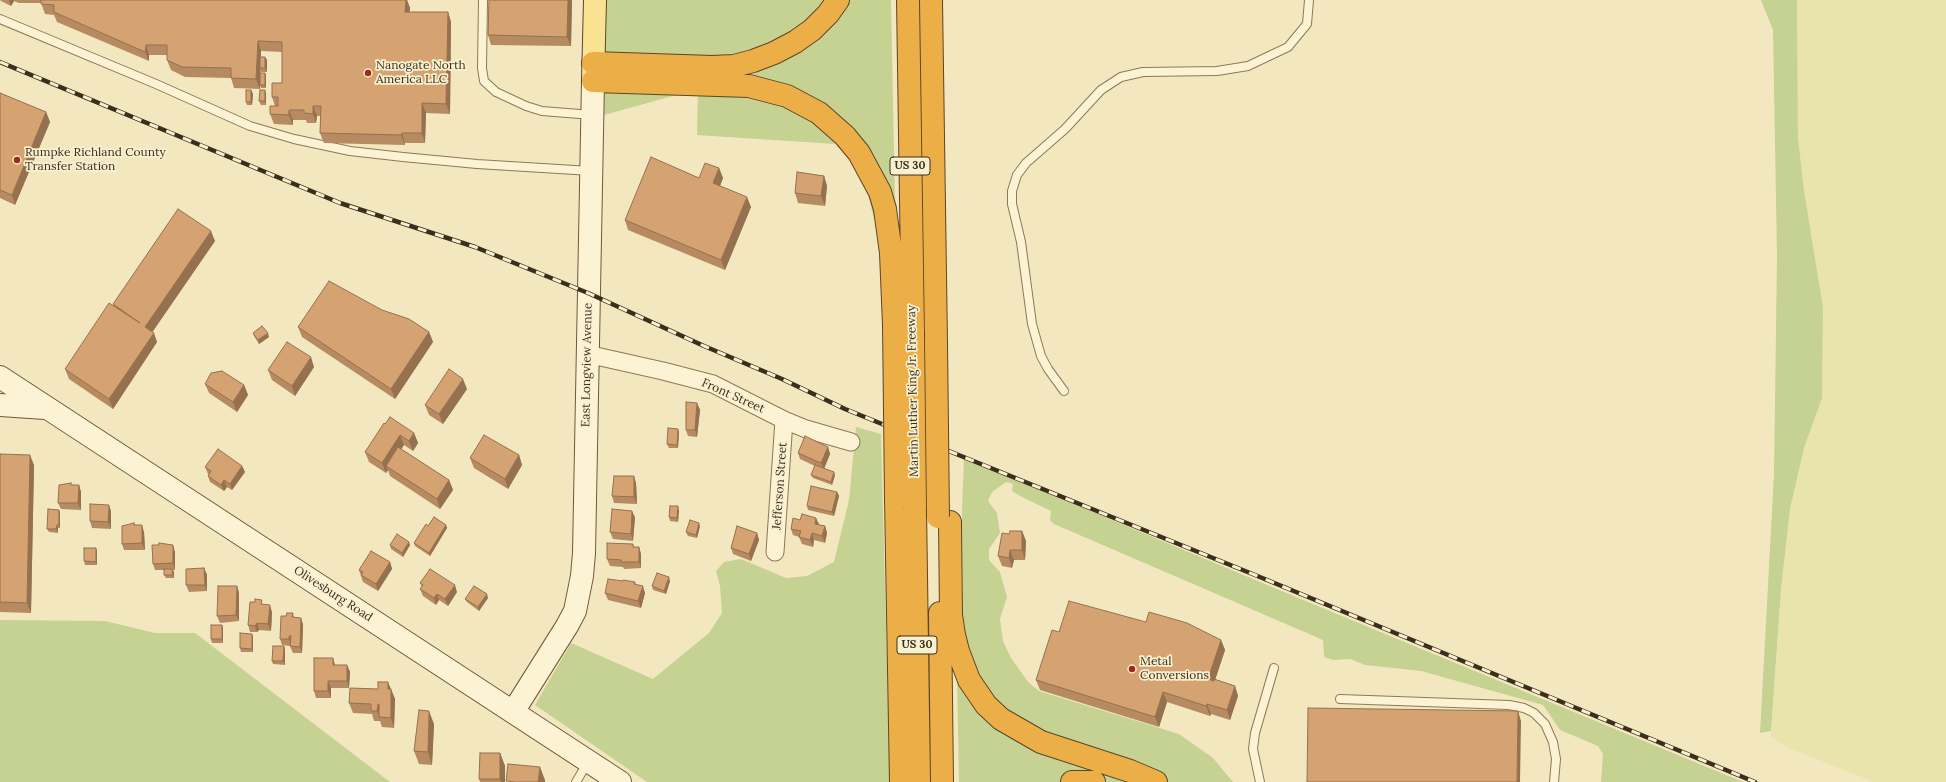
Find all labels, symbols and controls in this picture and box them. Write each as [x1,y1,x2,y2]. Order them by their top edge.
place label: Nanogate North America LLC [376,59,466,87]
marker: Nanogate North America LLC [363,68,373,78]
place label: Rumpke Richland County Transfer Station [25,146,166,174]
marker: Rumpke Richland County Transfer Station [12,155,22,165]
road number: US 30 [890,157,930,175]
street label: East Longview Avenue [579,303,595,427]
street label: Martin Luther King Jr. Freeway [904,305,922,477]
street label: Front Street [699,376,767,416]
street label: Jefferson Street [770,442,790,530]
street label: Olivesburg Road [291,563,375,625]
road number: US 30 [897,636,937,654]
place label: Metal Conversions [1140,655,1209,683]
marker: Metal Conversions [1127,664,1137,674]

